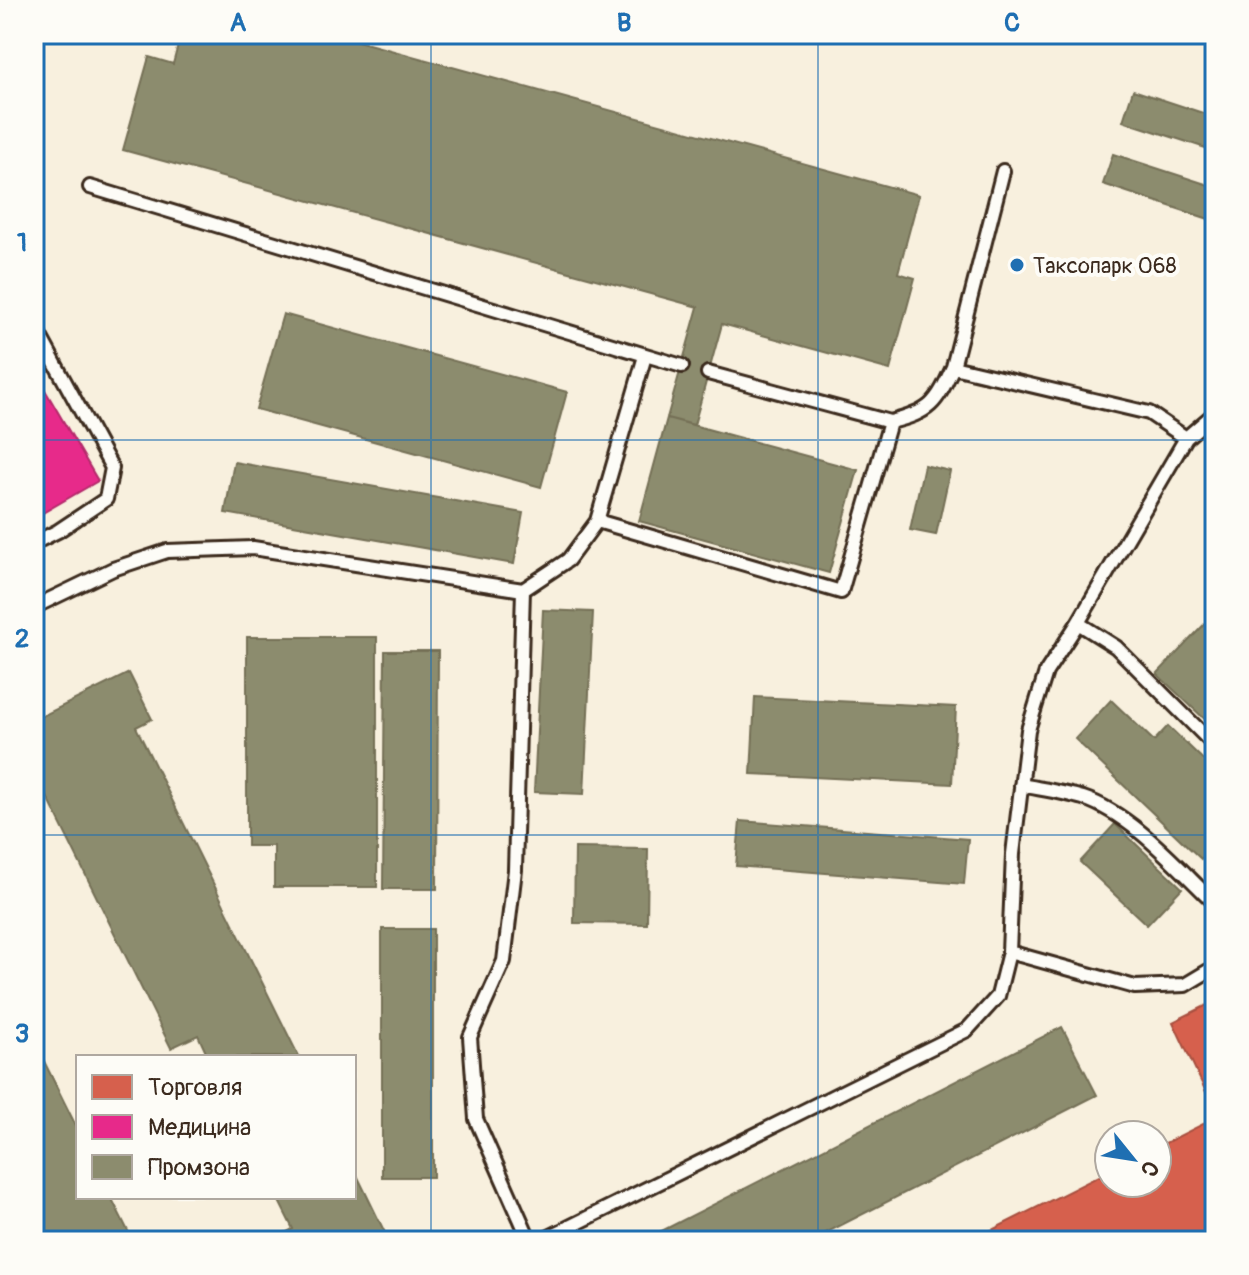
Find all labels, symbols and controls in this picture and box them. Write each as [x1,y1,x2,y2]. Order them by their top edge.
text: A [230,7,247,39]
text: B [617,7,631,39]
text: C [1004,7,1020,39]
text: 1 [17,227,27,259]
place label: Таксопарк 068 [1033,252,1177,280]
marker: Таксопарк 068 [1008,256,1026,274]
text: 2 [15,623,29,655]
text: 3 [15,1018,29,1050]
legend [76,1055,356,1199]
text: Торговля [148,1073,242,1102]
text: Медицина [148,1113,251,1142]
north arrow [1093,1119,1173,1199]
text: Промзона [148,1153,250,1182]
text: С [1134,1156,1165,1182]

